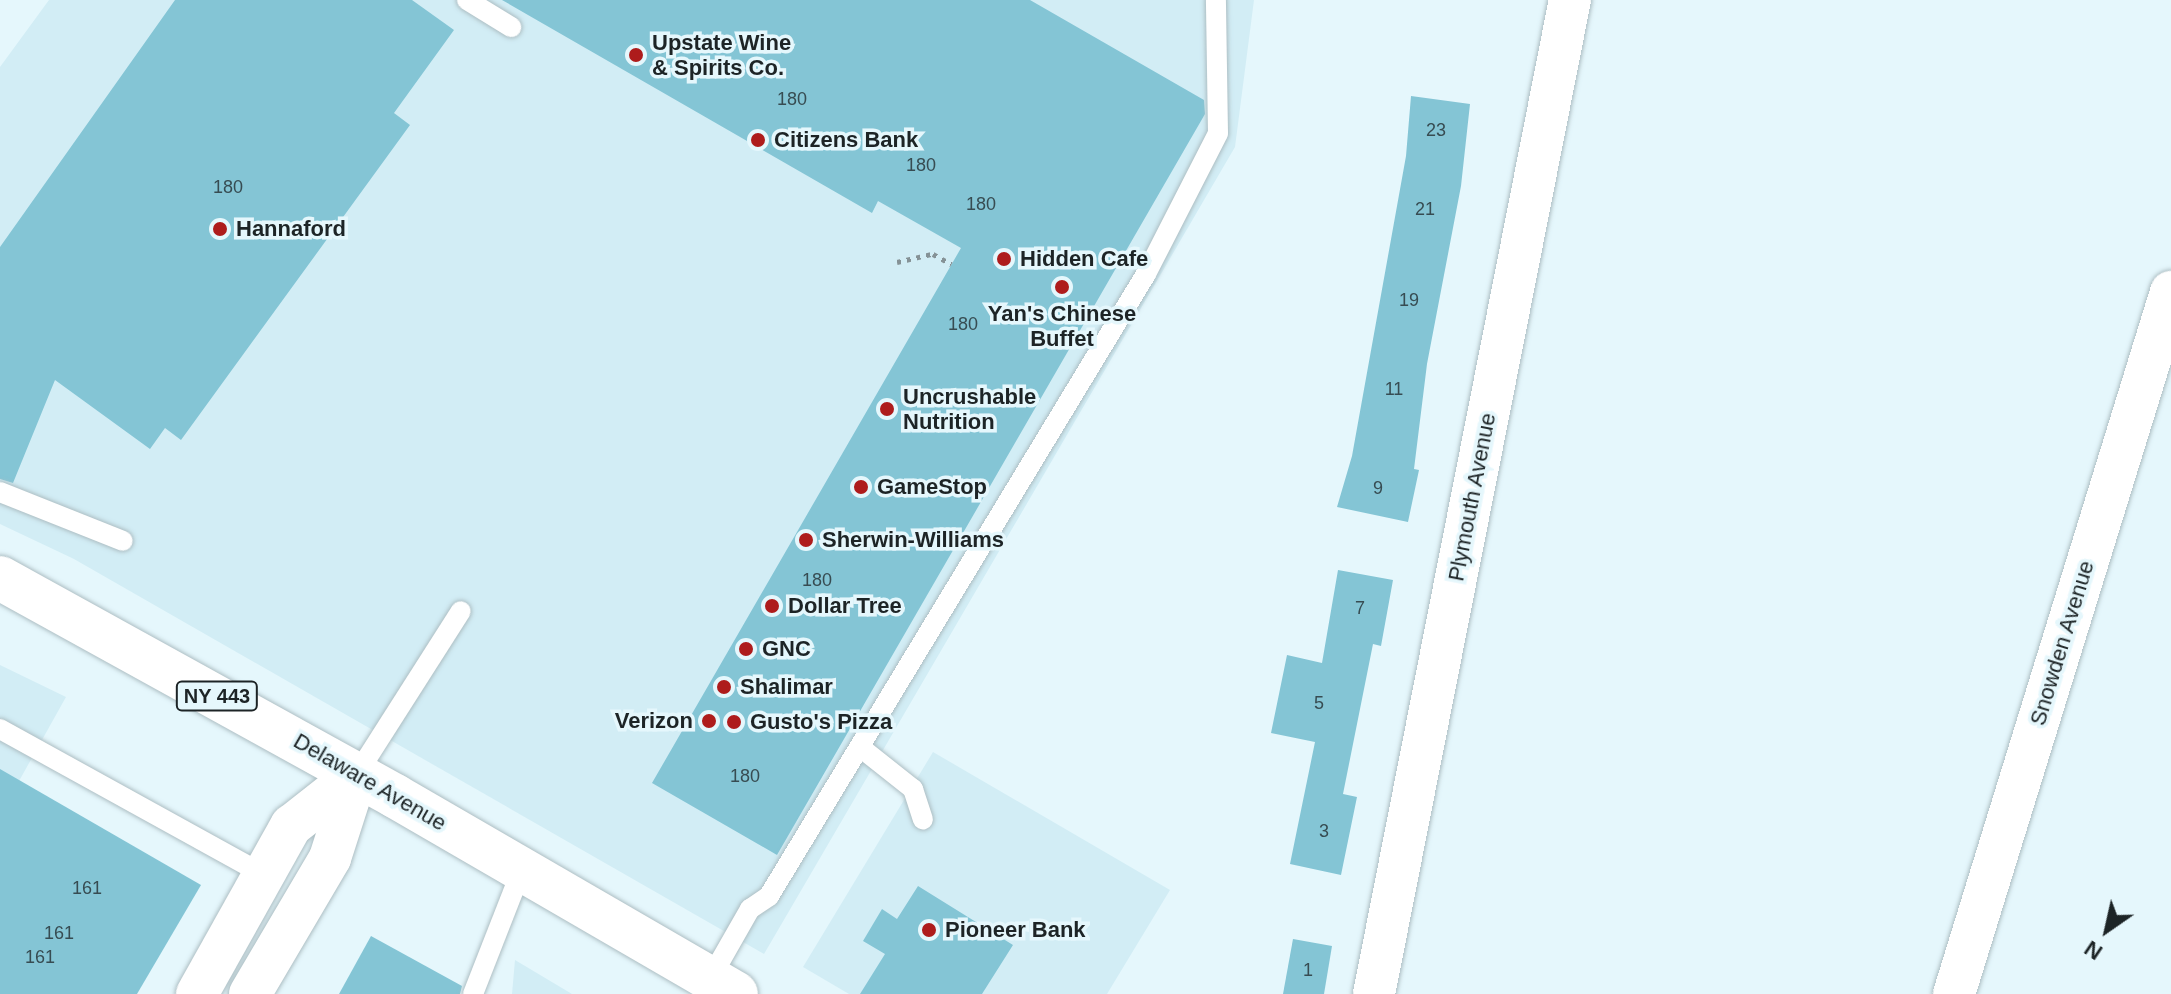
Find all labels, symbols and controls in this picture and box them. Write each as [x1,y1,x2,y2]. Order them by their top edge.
place label: Upstate Wine & Spirits Co. [652,29,791,80]
marker: Upstate Wine & Spirits Co. [627,46,645,64]
house number: 180 [777,88,807,110]
house number: 23 [1426,119,1446,141]
place label: Citizens Bank [774,127,918,153]
marker: Citizens Bank [749,131,767,149]
house number: 180 [906,154,936,176]
house number: 180 [213,176,243,198]
house number: 180 [966,193,996,215]
house number: 21 [1415,198,1435,220]
place label: Hannaford [236,216,346,242]
marker: Hannaford [211,220,229,238]
place label: Hidden Cafe [1020,246,1148,272]
marker: Hidden Cafe [995,250,1013,268]
marker: Yan's Chinese Buffet [1053,278,1071,296]
house number: 19 [1399,289,1419,311]
place label: Yan's Chinese Buffet [988,300,1136,352]
house number: 180 [948,313,978,335]
house number: 11 [1385,378,1403,400]
place label: Uncrushable Nutrition [903,383,1036,434]
marker: Uncrushable Nutrition [878,400,896,418]
street label: Plymouth Avenue [1443,410,1501,584]
place label: GameStop [877,474,987,500]
house number: 9 [1373,477,1383,499]
marker: GameStop [852,478,870,496]
place label: Sherwin-Williams [822,527,1004,553]
marker: Sherwin-Williams [797,531,815,549]
street label: Snowden Avenue [2024,557,2100,729]
house number: 180 [802,569,832,591]
place label: Dollar Tree [788,593,902,619]
marker: Dollar Tree [763,597,781,615]
house number: 7 [1355,597,1365,619]
place label: GNC [762,636,811,662]
marker: GNC [737,640,755,658]
place label: Shalimar [740,674,833,700]
marker: Shalimar [715,678,733,696]
road number: NY 443 [175,680,259,712]
house number: 5 [1314,692,1324,714]
place label: Verizon [615,708,693,734]
place label: Gusto's Pizza [750,709,892,735]
marker: Verizon [700,712,718,730]
marker: Gusto's Pizza [725,713,743,731]
street label: Delaware Avenue [288,727,452,837]
house number: 180 [730,765,760,787]
house number: 3 [1319,820,1329,842]
house number: 161 [72,877,102,899]
north arrow [2067,890,2147,970]
place label: Pioneer Bank [945,917,1086,943]
marker: Pioneer Bank [920,921,938,939]
house number: 161 [44,922,74,944]
text: N [2080,936,2107,965]
house number: 161 [25,946,55,968]
house number: 1 [1303,959,1313,981]

